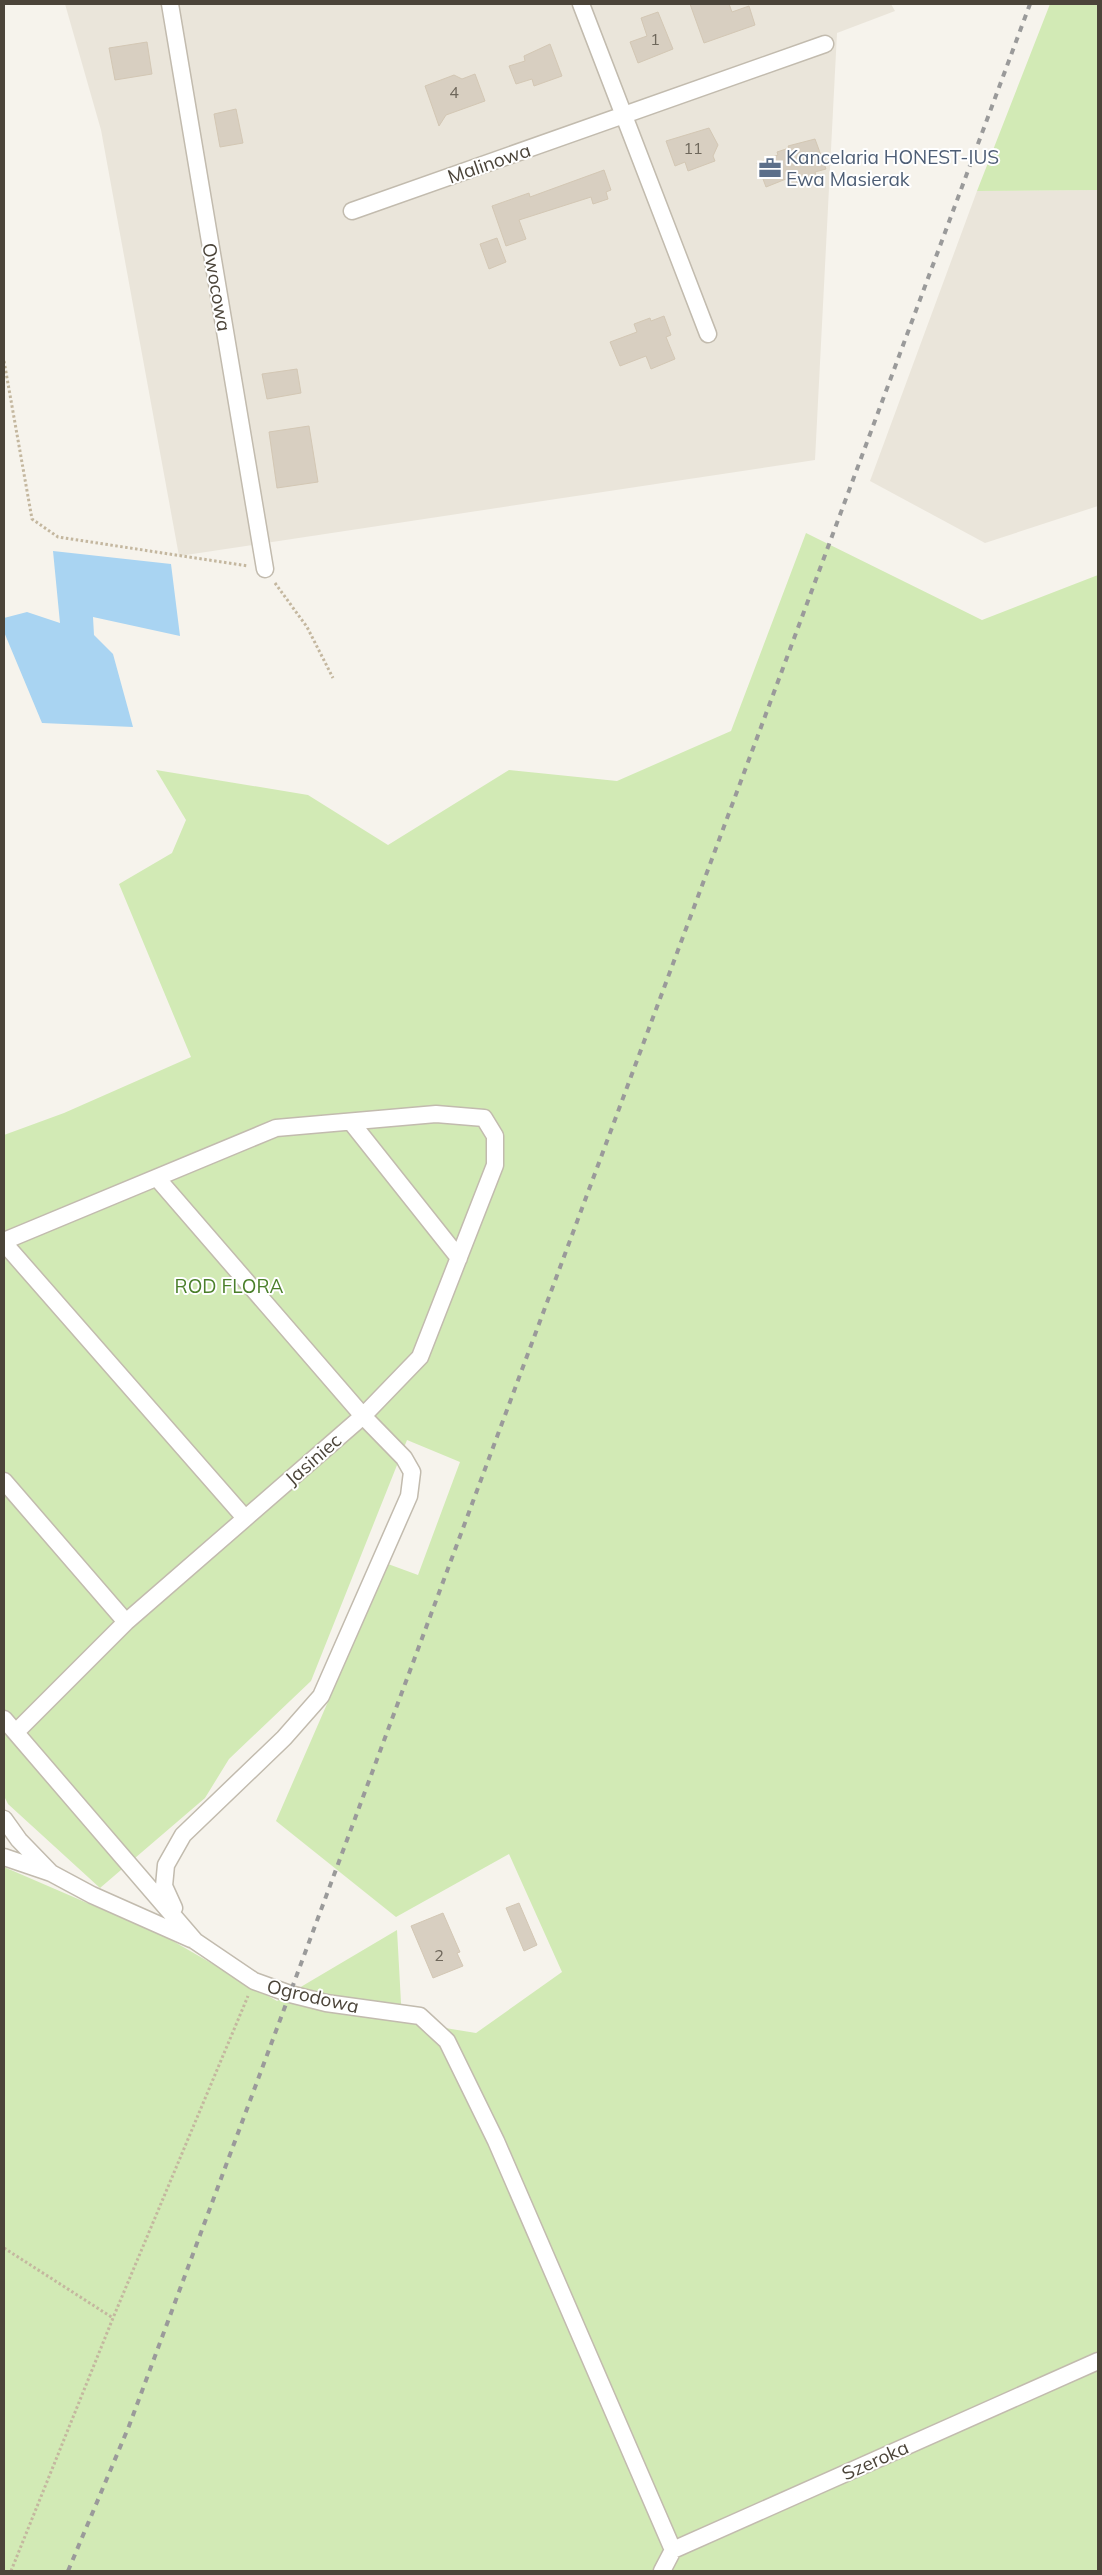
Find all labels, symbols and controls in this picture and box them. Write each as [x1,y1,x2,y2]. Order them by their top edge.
house number: 1 [650,29,660,49]
house number: 4 [449,82,459,102]
street label: Malinowa [444,138,534,188]
house number: 11 [683,138,703,158]
place label: Kancelaria HONEST-IUS Ewa Masierak [786,145,999,191]
office icon: Kancelaria HONEST-IUS Ewa Masierak [757,155,783,181]
street label: Owocowa [197,241,237,333]
park label: ROD FLORA [175,1274,283,1298]
street label: Jasiniec [280,1428,346,1490]
house number: 2 [434,1945,444,1965]
street label: Ogrodowa [265,1974,361,2018]
street label: Szeroka [838,2435,912,2485]

